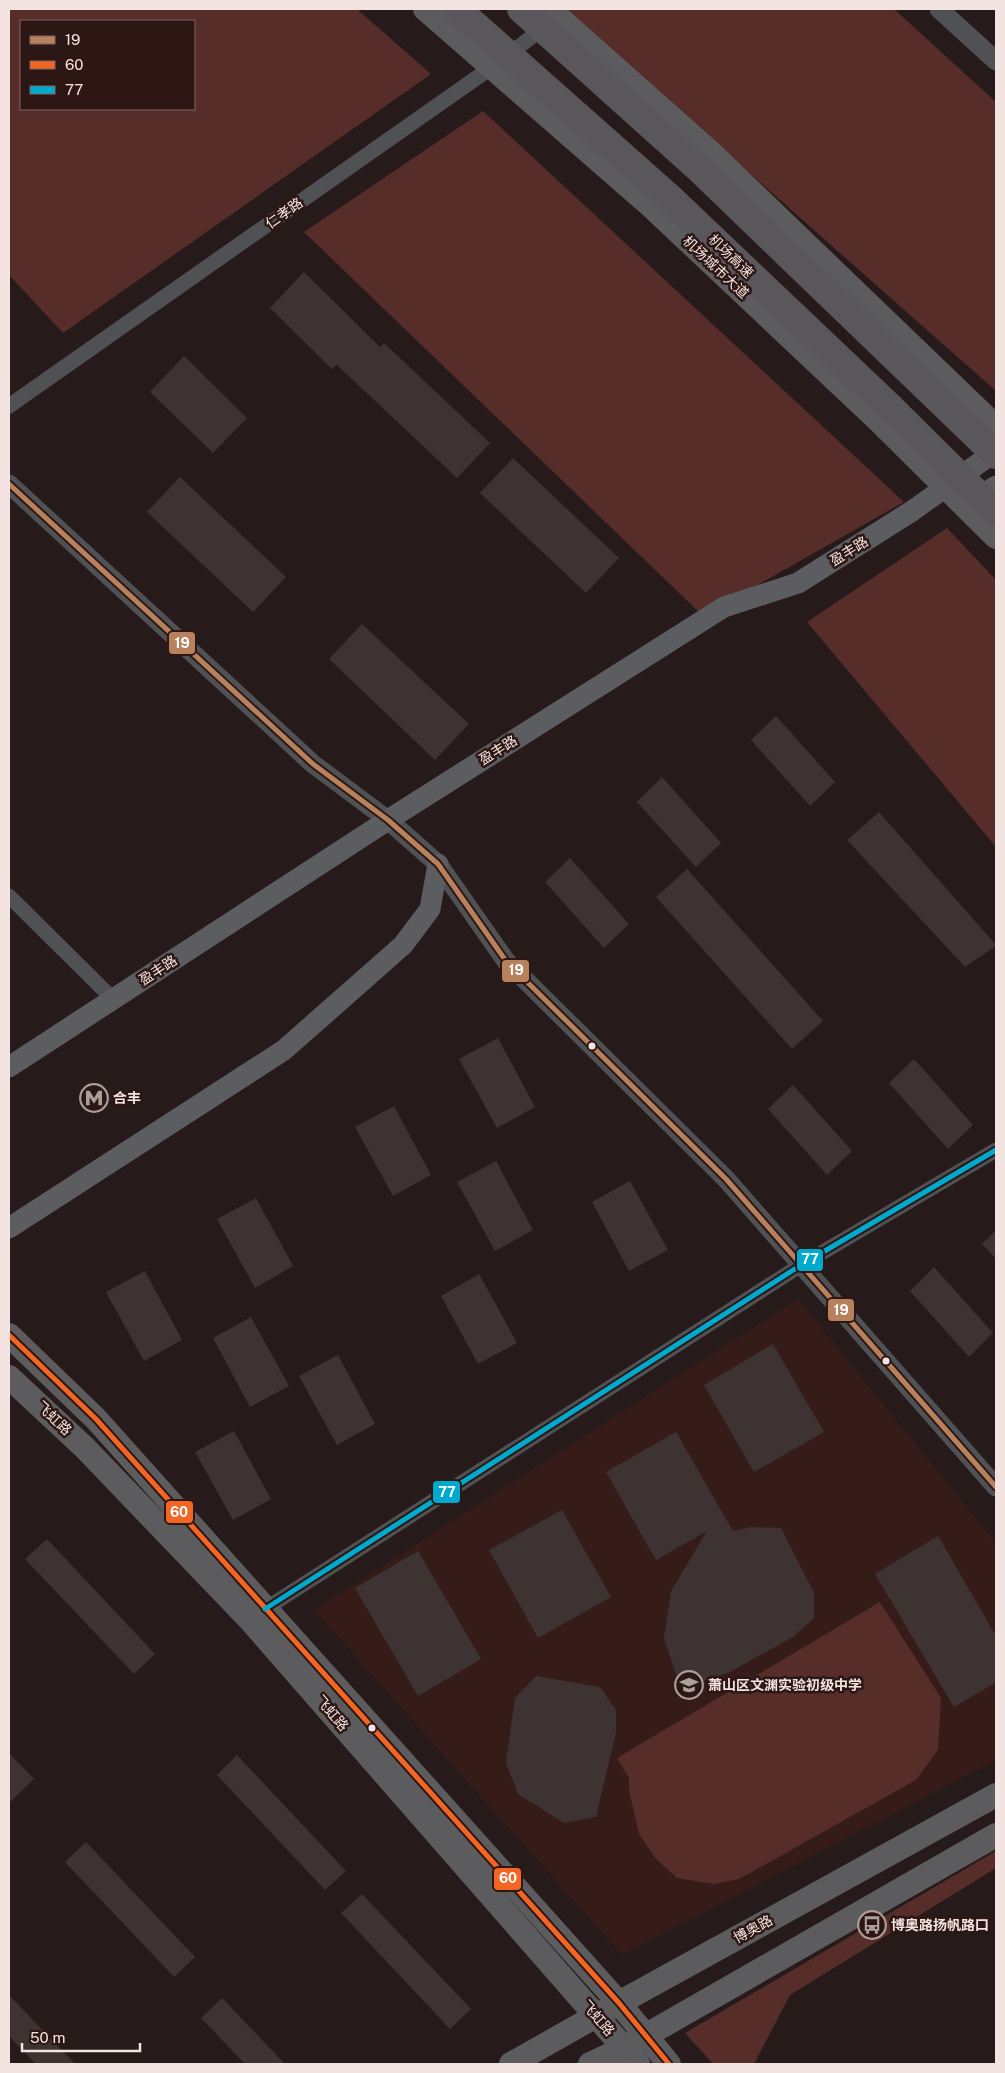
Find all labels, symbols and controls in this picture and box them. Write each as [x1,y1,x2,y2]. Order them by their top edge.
legend [20,20,195,110]
text: 19 [65,31,80,48]
text: 60 [65,56,83,73]
text: 77 [65,81,83,98]
street label: 仁孝路 [262,194,306,232]
street label: 机场高速 [705,231,757,281]
street label: 机场城市大道 [680,233,752,301]
street label: 盈丰路 [827,533,871,569]
line badge: 19 [168,631,196,655]
text: 19 [174,635,190,651]
street label: 盈丰路 [476,732,520,768]
street label: 盈丰路 [136,952,180,988]
line badge: 19 [501,959,530,983]
text: 19 [508,962,524,978]
unlabelled marker [587,1041,597,1051]
metro station icon: 合丰 [79,1083,109,1113]
place label: 合丰 [113,1090,141,1106]
line badge: 77 [796,1248,824,1272]
text: 77 [801,1251,819,1267]
line badge: 19 [827,1298,855,1322]
text: 19 [833,1302,849,1318]
unlabelled marker [881,1356,891,1366]
street label: 飞虹路 [33,1398,75,1438]
line badge: 77 [432,1480,461,1504]
text: 77 [438,1484,456,1500]
line badge: 60 [165,1500,194,1524]
text: 60 [170,1504,188,1520]
school or university icon: 萧山区文渊实验初级中学 [674,1670,704,1700]
place label: 萧山区文渊实验初级中学 [708,1677,862,1693]
street label: 飞虹路 [312,1692,352,1734]
unlabelled marker [367,1723,377,1733]
line badge: 60 [493,1867,522,1891]
text: 60 [499,1870,517,1886]
bus stop icon: 博奥路扬帆路口 [857,1910,887,1940]
street label: 博奥路 [731,1912,775,1946]
place label: 博奥路扬帆路口 [891,1917,989,1933]
street label: 飞虹路 [578,1997,618,2039]
scale bar [22,2020,140,2052]
text: 50 m [30,2029,65,2046]

